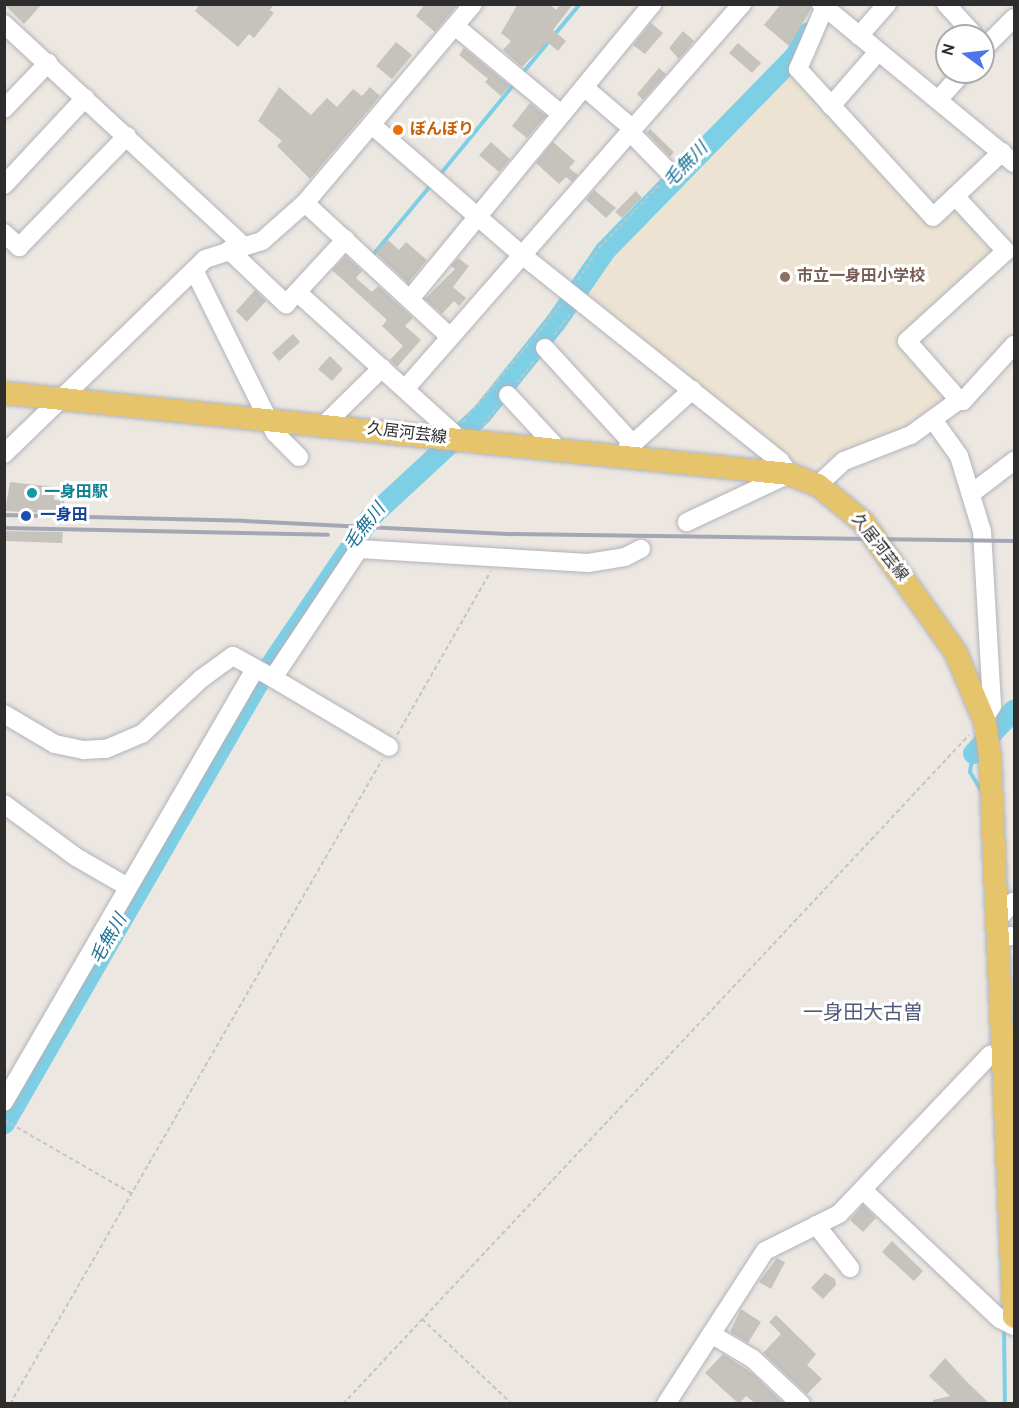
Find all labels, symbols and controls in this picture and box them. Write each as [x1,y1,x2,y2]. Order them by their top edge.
north arrow [935,24,995,84]
text: N [938,42,961,58]
place label: ぼんぼり [410,120,474,140]
marker: ぼんぼり [391,123,405,137]
water label: 毛無川 [660,139,714,193]
place label: 市立一身田小学校 [797,267,925,287]
marker: 市立一身田小学校 [778,270,792,284]
street label: 久居河芸線 [366,420,448,448]
place label: 一身田駅 [44,483,108,503]
marker: 一身田駅 [25,486,39,500]
water label: 毛無川 [341,500,391,556]
place label: 一身田 [40,506,88,526]
marker: 一身田 [17,507,35,525]
street label: 久居河芸線 [847,511,911,585]
water label: 毛無川 [87,911,133,969]
district label: 一身田大古曽 [803,1002,923,1026]

